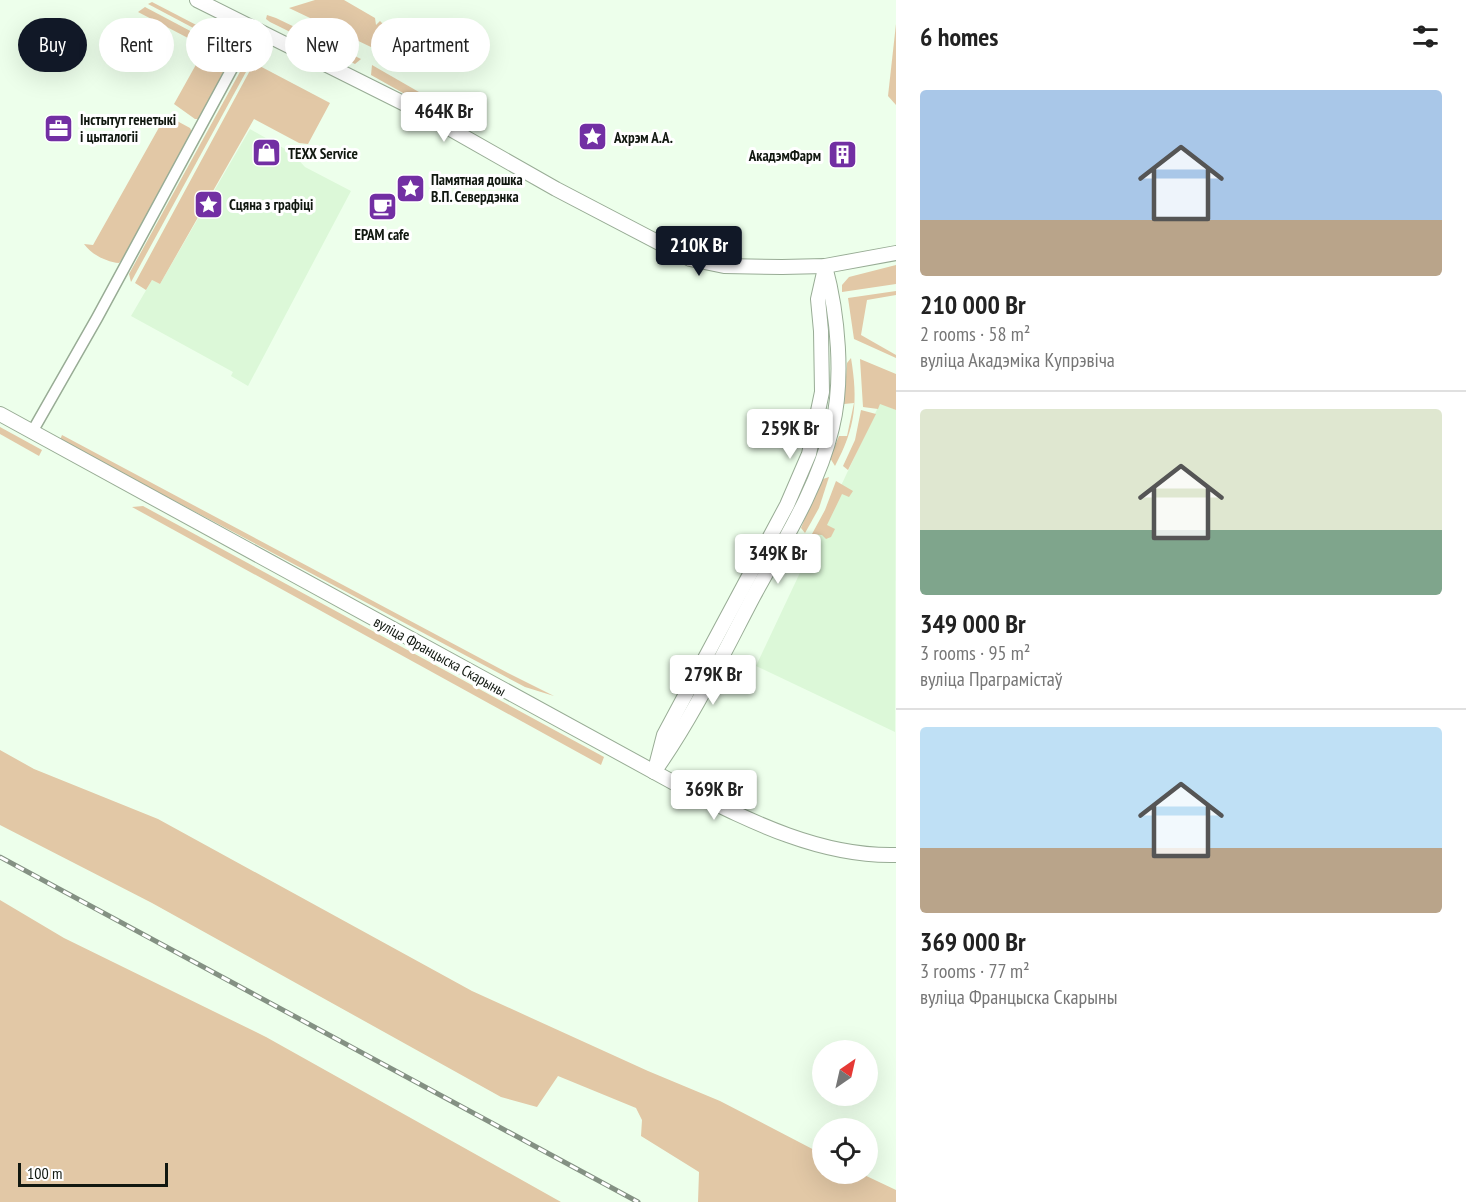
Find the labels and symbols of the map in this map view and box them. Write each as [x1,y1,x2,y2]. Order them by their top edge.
pin: 464K Br [389,92,499,143]
place label: Інстытут генетыкі і цыталогіі [80,110,176,146]
office icon: Інстытут генетыкі і цыталогіі [43,112,75,144]
place icon: Ахрэм А.А. [577,121,609,153]
place label: Ахрэм А.А. [613,128,673,147]
shop icon: TEXX Service [251,137,283,169]
building icon: АкадэмФарм [826,139,858,171]
place label: TEXX Service [288,144,358,163]
place label: АкадэмФарм [748,146,821,165]
place label: Памятная дошка В.П. Севердэнка [431,170,523,206]
place icon: Памятная дошка В.П. Севердэнка [394,172,426,204]
place icon: Сцяна з графіці [192,188,224,220]
cafe icon: EPAM cafe [366,191,398,223]
place label: Сцяна з графіці [229,195,313,214]
place label: EPAM cafe [354,225,410,244]
pin: 210K Br [644,226,754,277]
pin: 259K Br [735,409,845,460]
pin: 349K Br [723,534,833,585]
street label: вуліца Францыска Скарыны [371,612,509,700]
pin: 279K Br [658,655,768,706]
pin: 369K Br [659,770,769,821]
north arrow [812,1040,878,1106]
scale bar [18,1160,168,1188]

